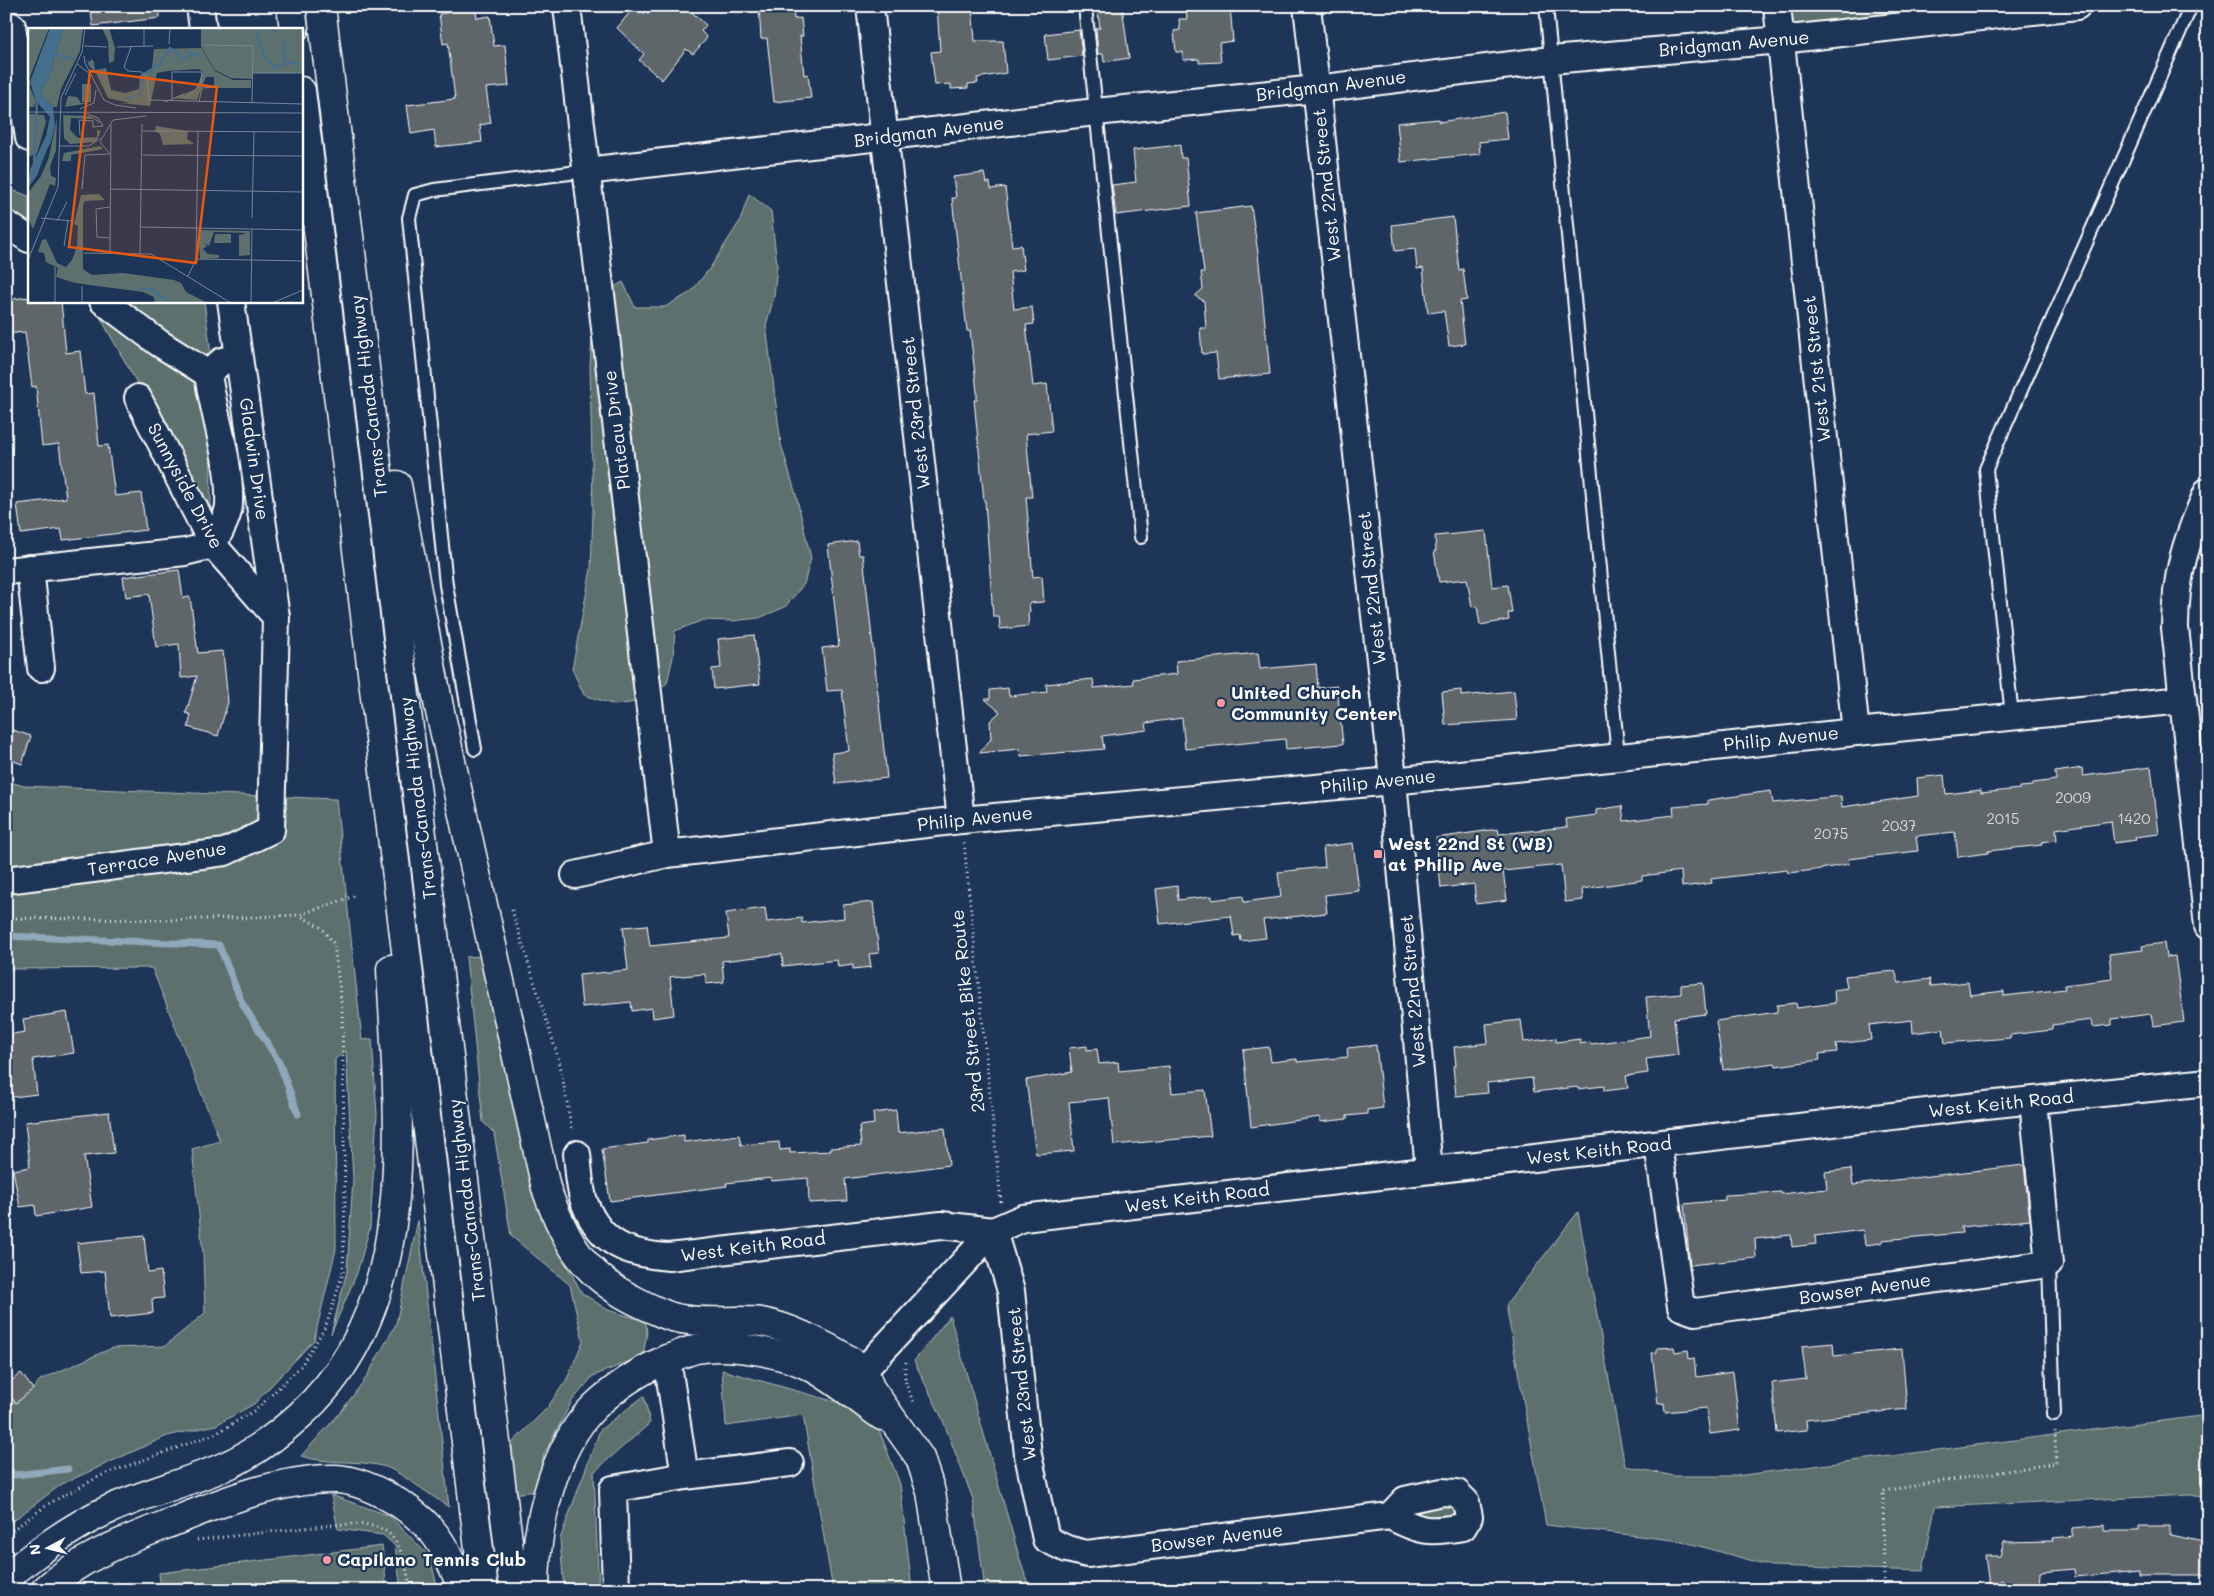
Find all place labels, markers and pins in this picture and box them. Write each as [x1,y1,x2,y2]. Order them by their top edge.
place label: United Church Community Center [1231,680,1397,725]
marker: United Church Community Center [1215,697,1227,709]
place label: West 22nd St (WB) at Philip Ave [1388,831,1553,876]
marker: West 22nd St (WB) at Philip Ave [1372,848,1384,860]
place label: Capilano Tennis Club [337,1547,526,1571]
marker: Capilano Tennis Club [321,1554,333,1566]

